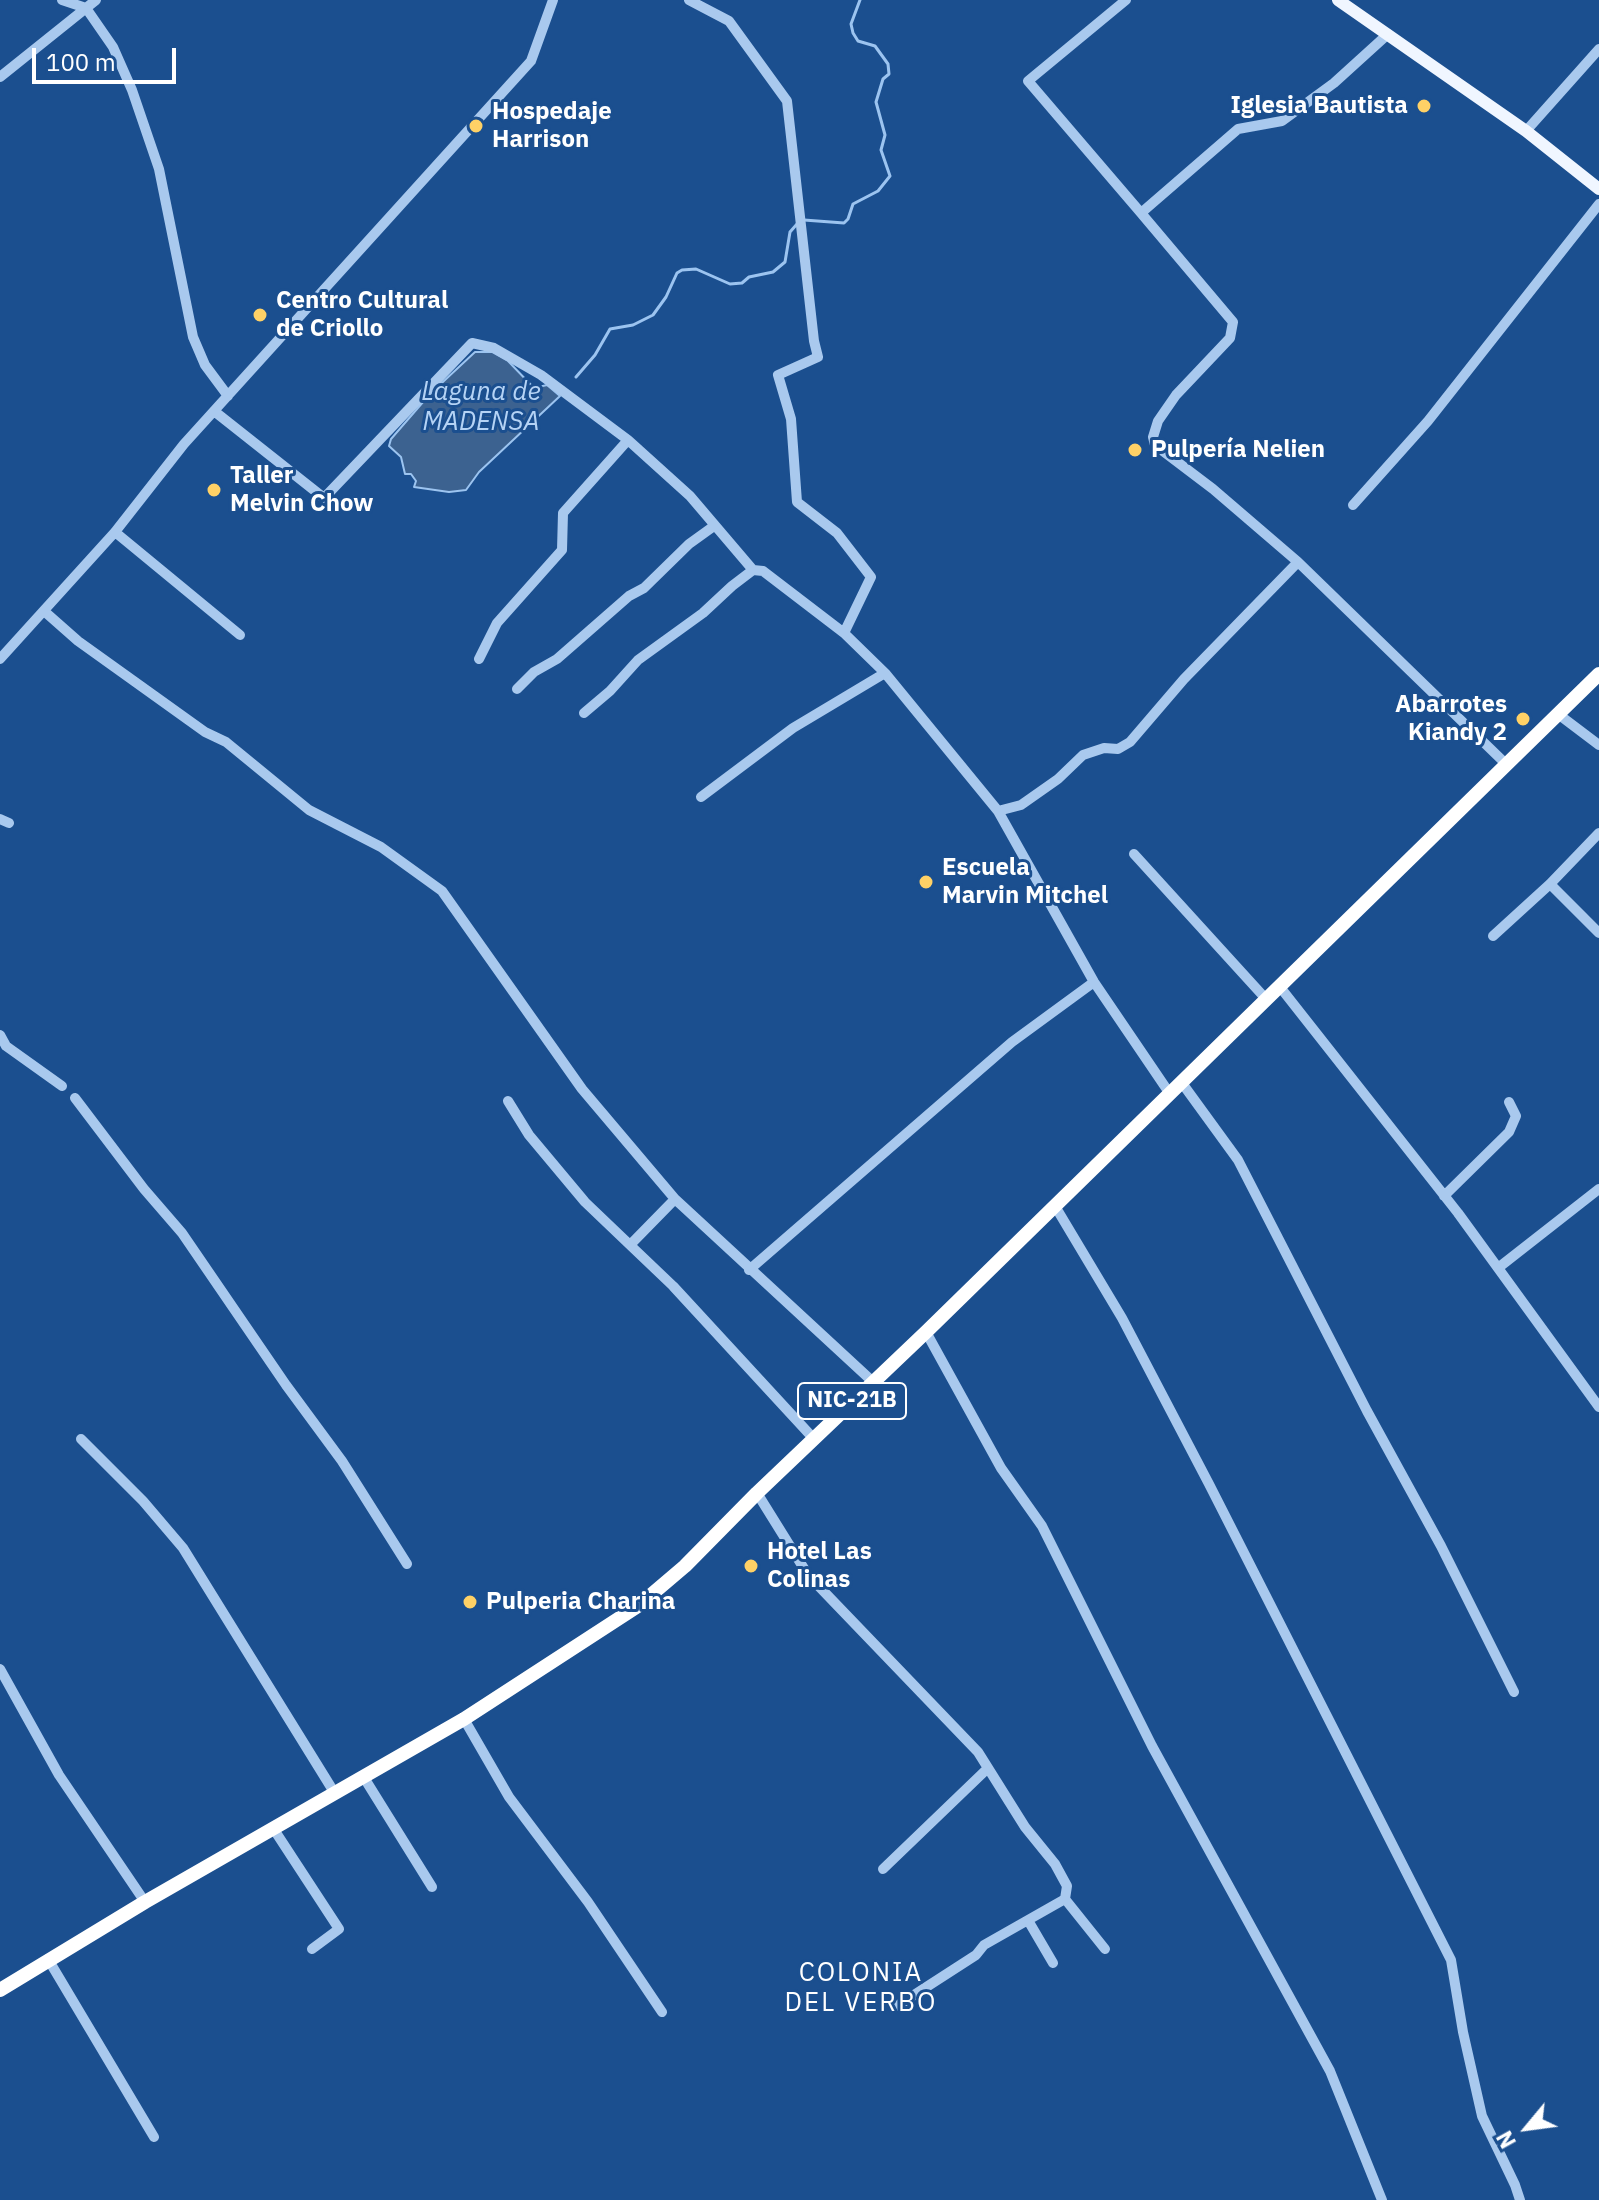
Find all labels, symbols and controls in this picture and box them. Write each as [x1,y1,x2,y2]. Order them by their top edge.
scale bar [36,32,180,82]
text: 100 m [46,46,116,78]
place label: Iglesia Bautista [1231,92,1408,120]
marker: Iglesia Bautista [1415,97,1433,115]
place label: Hospedaje Harrison [492,98,612,154]
marker: Hospedaje Harrison [467,117,485,135]
place label: Centro Cultural de Criollo [276,287,448,343]
marker: Centro Cultural de Criollo [251,306,269,324]
water label: Laguna de MADENSA [421,376,541,438]
place label: Pulpería Nelien [1151,436,1325,464]
marker: Pulpería Nelien [1126,441,1144,459]
place label: Taller Melvin Chow [230,462,373,518]
marker: Taller Melvin Chow [205,481,223,499]
place label: Abarrotes Kiandy 2 [1395,691,1507,747]
marker: Abarrotes Kiandy 2 [1514,710,1532,728]
place label: Escuela Marvin Mitchel [942,854,1108,910]
marker: Escuela Marvin Mitchel [917,873,935,891]
road number: NIC-21B [798,1383,906,1419]
place label: Hotel Las Colinas [767,1538,872,1594]
marker: Hotel Las Colinas [742,1557,760,1575]
place label: Pulperia Charina [486,1588,675,1616]
marker: Pulperia Charina [461,1593,479,1611]
district label: COLONIA DEL VERBO [785,1957,937,2018]
north arrow [1487,2088,1567,2168]
text: N [1489,2126,1522,2154]

